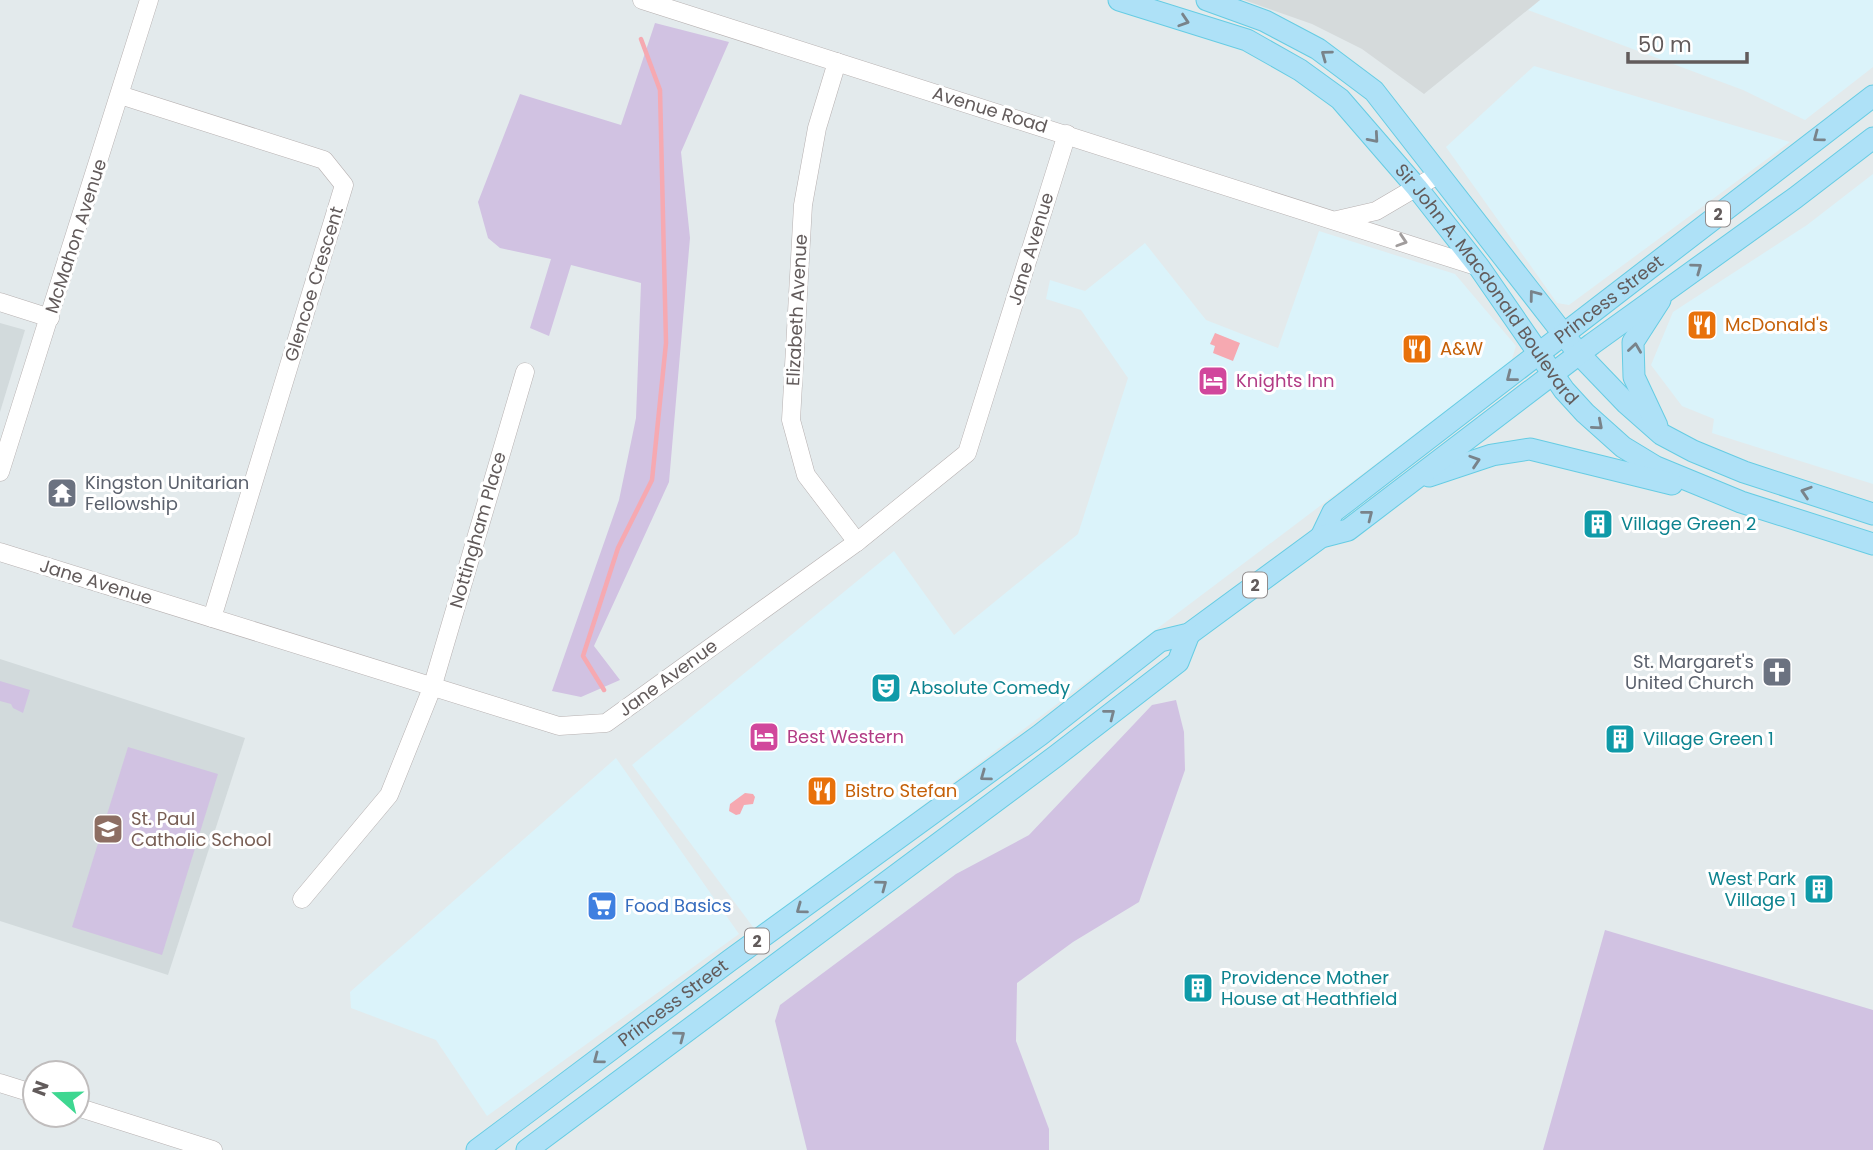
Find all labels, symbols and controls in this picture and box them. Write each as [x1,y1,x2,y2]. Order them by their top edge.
one-way arrow [1178,12,1190,27]
scale bar [1628,21,1747,65]
text: 50 m [1638,30,1692,59]
one-way arrow [1321,51,1333,63]
street label: Avenue Road [929,80,1051,139]
one-way arrow [1814,129,1826,141]
one-way arrow [1366,130,1378,143]
street label: McMahon Avenue [39,155,112,316]
street label: Sir John A. Macdonald Boulevard [1389,158,1585,410]
street label: Jane Avenue [1001,189,1060,308]
road number: 2 [1706,202,1730,227]
street label: Glencoe Crescent [278,203,349,364]
street label: Elizabeth Avenue [780,233,813,387]
one-way arrow [1396,233,1408,248]
street label: Princess Street [1549,249,1668,349]
one-way arrow [1689,264,1702,276]
one-way arrow [1530,291,1542,303]
restaurant icon: McDonald's [1685,308,1719,342]
place label: McDonald's [1725,312,1828,337]
restaurant icon: A&W [1400,332,1434,366]
place label: A&W [1440,336,1483,361]
one-way arrow [1627,342,1642,354]
hotel icon: Knights Inn [1196,364,1230,398]
place label: Knights Inn [1236,368,1335,393]
one-way arrow [1506,368,1518,381]
one-way arrow [1590,417,1603,430]
street label: Nottingham Place [443,449,512,611]
one-way arrow [1469,454,1481,469]
place label: Kingston Unitarian Fellowship [85,470,249,516]
temple icon: Kingston Unitarian Fellowship [45,476,79,510]
one-way arrow [1800,486,1813,500]
building icon: Village Green 2 [1581,507,1615,541]
one-way arrow [1360,510,1373,523]
place label: Village Green 2 [1621,511,1756,536]
street label: Jane Avenue [37,552,156,611]
road number: 2 [1243,572,1267,598]
street label: Jane Avenue [613,633,722,722]
place label: St. Margaret's United Church [1625,649,1754,695]
church icon: St. Margaret's United Church [1760,655,1794,689]
theatre icon: Absolute Comedy [869,671,903,705]
place label: Absolute Comedy [909,675,1070,700]
one-way arrow [1102,710,1114,723]
hotel icon: Best Western [747,720,781,754]
building icon: Village Green 1 [1603,722,1637,756]
place label: Best Western [787,724,904,749]
place label: Village Green 1 [1643,726,1774,751]
one-way arrow [981,768,993,780]
restaurant icon: Bistro Stefan [805,774,839,808]
place label: Bistro Stefan [845,778,957,803]
place label: St. Paul Catholic School [131,806,272,852]
school or university icon: St. Paul Catholic School [91,812,125,846]
place label: West Park Village 1 [1708,866,1797,912]
building icon: West Park Village 1 [1802,872,1836,906]
one-way arrow [874,881,887,894]
supermarket icon: Food Basics [585,889,619,923]
place label: Food Basics [625,893,731,918]
one-way arrow [796,901,809,913]
road number: 2 [745,928,769,953]
street label: Princess Street [613,953,733,1052]
place label: Providence Mother House at Heathfield [1221,965,1397,1011]
building icon: Providence Mother House at Heathfield [1181,971,1215,1005]
one-way arrow [672,1032,685,1044]
one-way arrow [594,1051,606,1063]
north arrow [21,1059,91,1129]
text: N [25,1077,56,1100]

